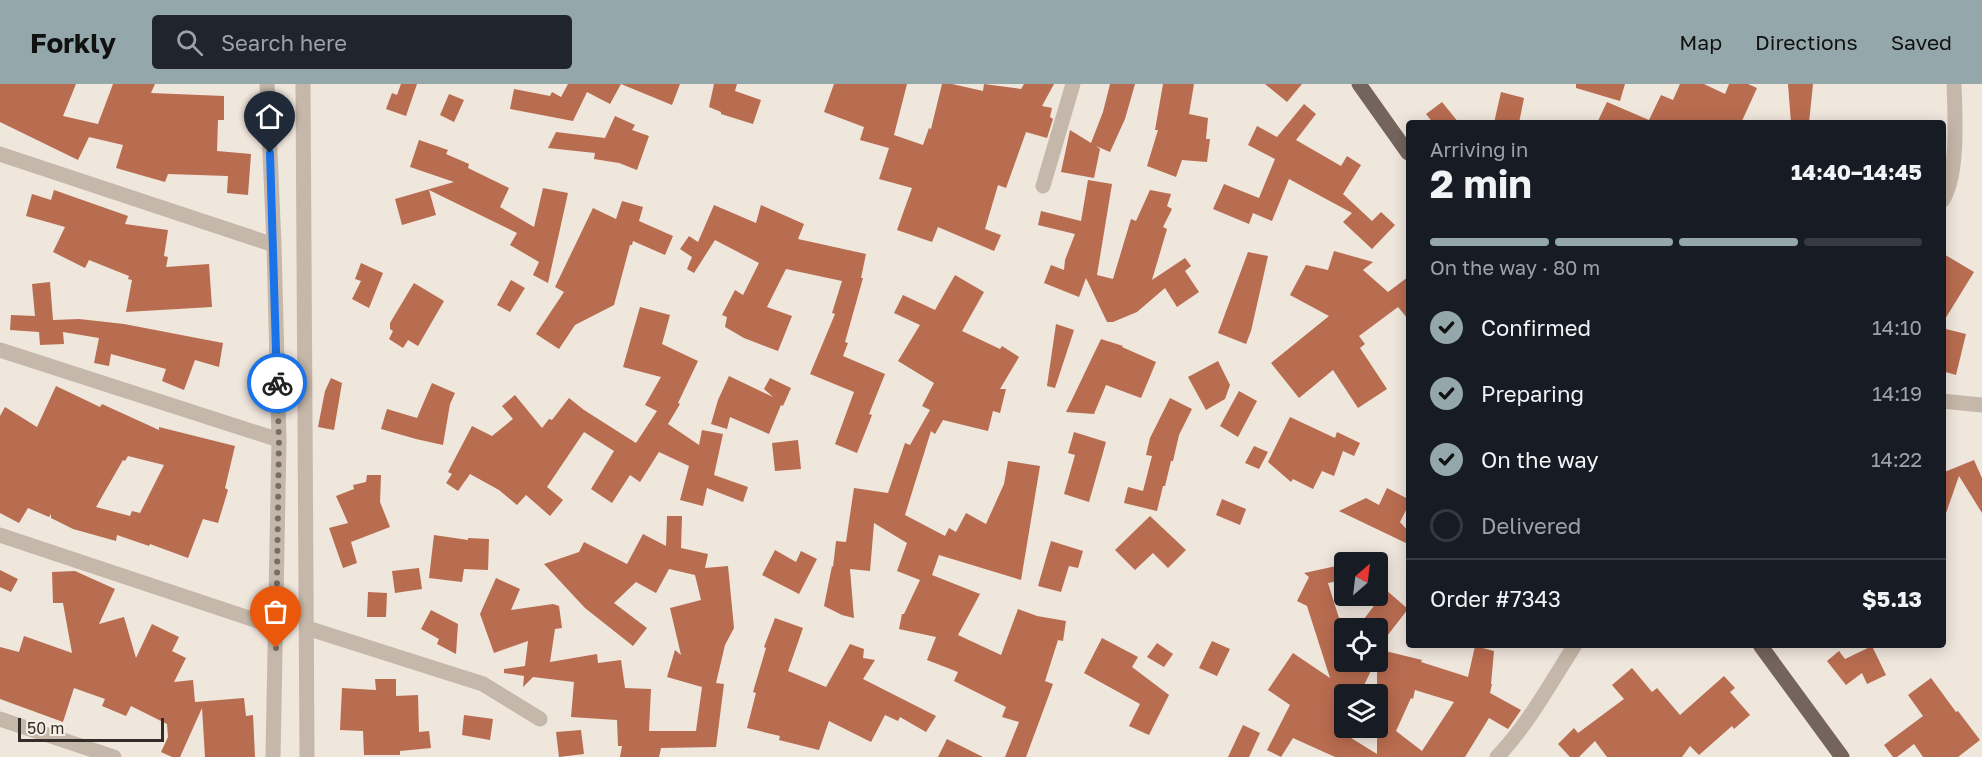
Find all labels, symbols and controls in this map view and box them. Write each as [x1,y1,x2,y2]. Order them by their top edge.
search box [152,15,572,69]
text: Forkly [30,26,116,59]
icon: search [173,26,206,59]
text: Search here [221,29,347,56]
text: Map [1679,29,1722,55]
text: Directions [1755,29,1858,55]
text: Saved [1891,29,1952,55]
pin [244,91,295,153]
icon: home [253,100,286,133]
text: Arriving in [1430,137,1528,161]
text: 14:40–14:45 [1791,158,1922,185]
text: 2 min [1430,160,1532,207]
text: On the way · 80 m [1430,255,1600,279]
icon: check [1430,311,1463,344]
text: Confirmed [1481,314,1591,341]
text: 14:10 [1872,315,1922,339]
courier [247,353,307,413]
icon: bike [261,367,294,400]
icon: check [1430,377,1463,410]
text: Preparing [1481,380,1584,407]
text: 14:19 [1872,381,1922,405]
icon: check [1430,443,1463,476]
text: On the way [1481,446,1599,473]
text: 14:22 [1871,447,1922,471]
text: Delivered [1481,512,1581,539]
north arrow [1334,552,1388,606]
map controls [1334,552,1388,738]
text: Order #7343 [1430,585,1561,612]
text: $5.13 [1862,585,1922,612]
pin [250,586,301,648]
icon: bag [259,595,292,628]
button: locate [1334,618,1388,672]
button: layers [1334,684,1388,738]
scale bar [18,715,164,742]
text: 50 m [27,718,64,738]

